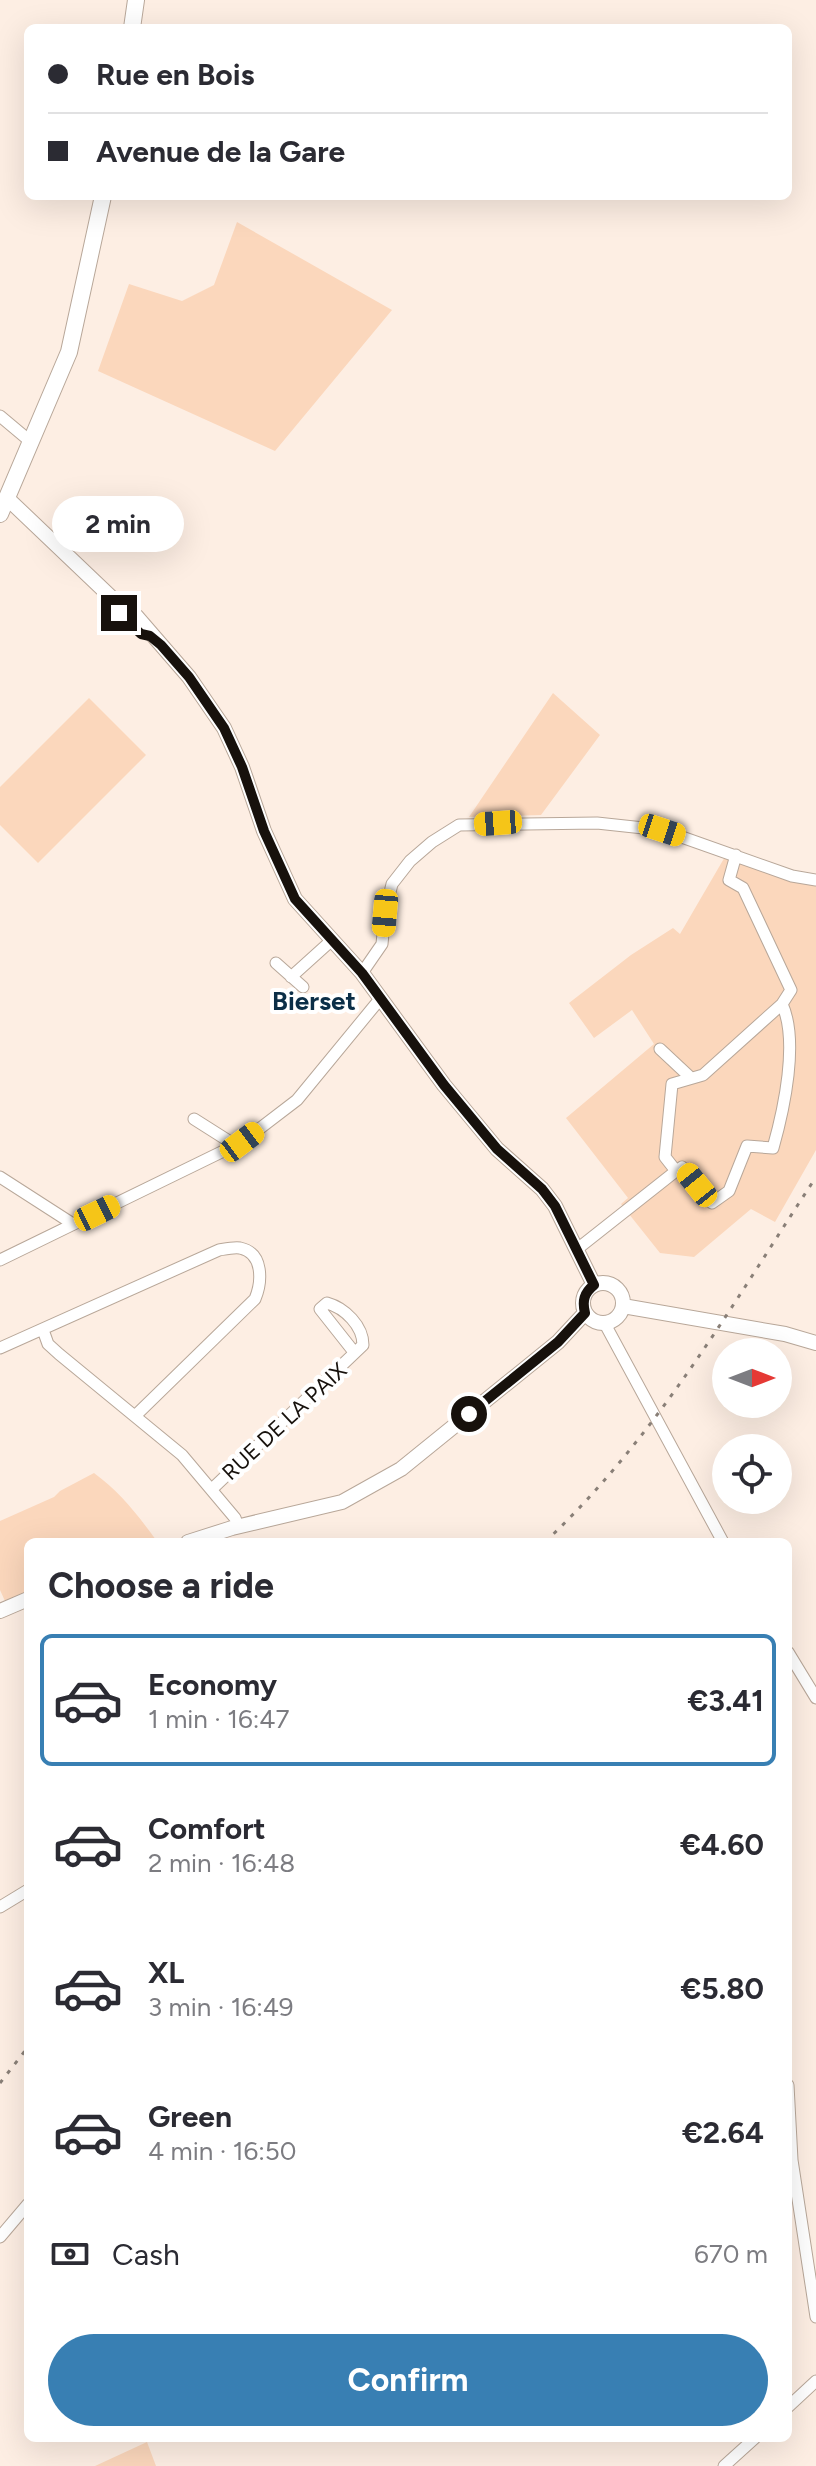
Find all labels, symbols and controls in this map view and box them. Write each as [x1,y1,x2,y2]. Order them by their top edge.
text: Rue en Bois [96,56,255,93]
text: Avenue de la Gare [96,133,345,170]
callout: 2 min [53,497,185,553]
text: 2 min [85,508,151,540]
route end [101,595,137,631]
car [473,809,523,837]
car [635,811,689,849]
car [371,888,399,938]
district label: Bierset [272,985,356,1017]
car [216,1118,268,1166]
car [673,1159,721,1211]
car [70,1192,124,1234]
north arrow [712,1338,792,1418]
map controls [712,1338,792,1514]
street label: RUE DE LA PAIX [217,1357,353,1486]
route start [451,1396,487,1432]
button: locate [712,1434,792,1514]
text: Choose a ride [48,1564,274,1607]
icon: car [52,1664,124,1736]
text: Economy [148,1666,277,1703]
text: €3.41 [687,1682,764,1719]
text: 1 min · 16:47 [148,1703,289,1735]
icon: car [52,1808,124,1880]
text: Comfort [148,1810,266,1847]
text: €4.60 [680,1826,764,1863]
text: 2 min · 16:48 [148,1847,295,1879]
icon: car [52,1952,124,2024]
text: XL [148,1954,184,1991]
text: €5.80 [680,1970,764,2007]
text: 3 min · 16:49 [148,1991,294,2023]
icon: car [52,2096,124,2168]
text: Green [148,2098,232,2135]
text: €2.64 [682,2114,764,2151]
text: 4 min · 16:50 [148,2135,296,2167]
icon: cash [48,2232,92,2276]
text: Cash [112,2236,180,2273]
text: 670 m [694,2238,768,2270]
button: Confirm [48,2334,768,2426]

